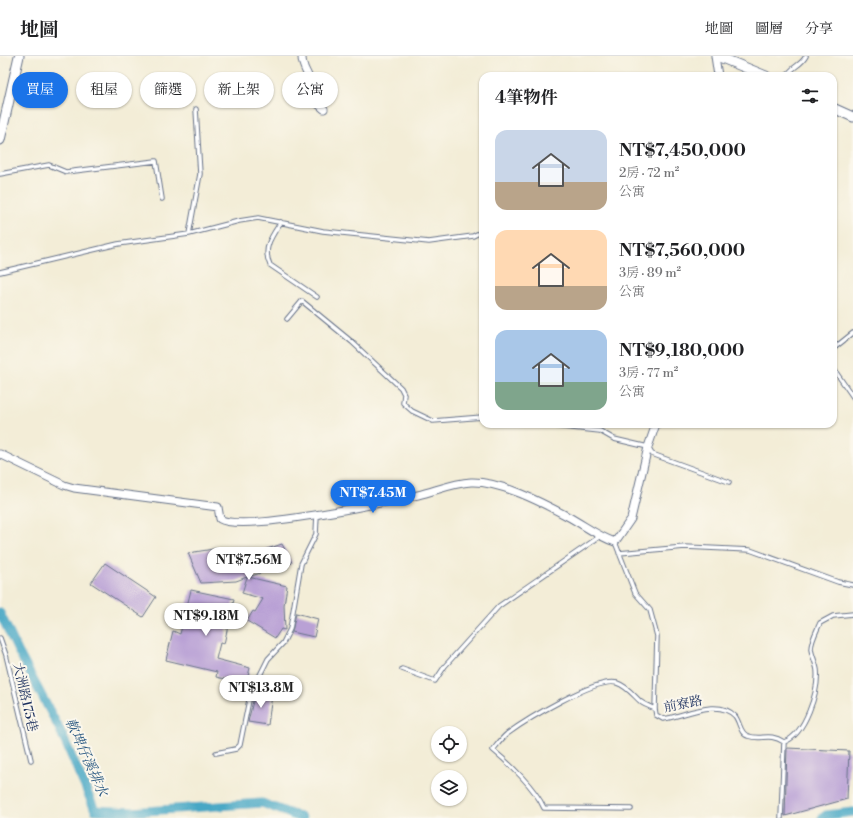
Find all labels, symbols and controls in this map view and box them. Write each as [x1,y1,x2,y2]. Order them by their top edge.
text: 地圖 [20,18,58,42]
text: 地圖 [705,20,733,38]
text: 圖層 [755,20,783,38]
text: 分享 [805,20,833,38]
chip: 買屋 [12,72,68,108]
chip: 租屋 [76,72,132,108]
chip: 篩選 [140,72,196,108]
chip: 新上架 [204,72,274,108]
chip: 公寓 [282,72,338,108]
icon: filters [799,85,821,107]
text: 4筆物件 [495,87,557,109]
text: NT$7,450,000 [619,140,746,162]
icon: home [527,146,575,194]
text: 2房 · 72 m² [619,165,679,181]
text: 公寓 [619,184,645,200]
text: NT$7,560,000 [619,240,745,262]
icon: home [527,246,575,294]
text: 3房 · 89 m² [619,265,681,281]
text: 公寓 [619,284,645,300]
text: NT$9,180,000 [619,340,744,362]
icon: home [527,346,575,394]
text: 3房 · 77 m² [619,365,678,381]
text: 公寓 [619,384,645,400]
pin: NT$7.45M [332,480,414,514]
text: NT$7.45M [340,485,406,501]
pin: NT$7.56M [208,547,290,581]
text: NT$7.56M [216,552,282,568]
pin: NT$9.18M [165,603,247,637]
text: NT$9.18M [173,608,239,624]
street label: 大洲路175巷 [9,661,41,733]
pin: NT$13.8M [220,675,302,709]
text: NT$13.8M [228,680,294,696]
street label: 前寮路 [663,692,704,716]
water label: 軟埤仔溪排水 [61,715,112,801]
map controls [431,726,467,806]
button: locate [431,726,467,762]
button: layers [431,770,467,806]

